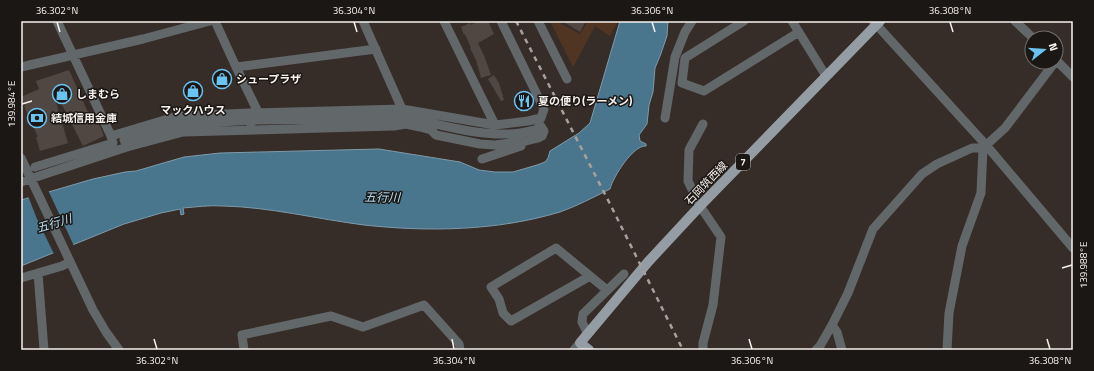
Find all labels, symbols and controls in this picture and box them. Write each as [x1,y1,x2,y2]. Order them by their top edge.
text: 36.302°N [36,3,78,18]
text: 36.304°N [333,3,375,18]
text: 36.306°N [631,3,673,18]
text: 36.308°N [929,3,971,18]
north arrow [1024,30,1064,70]
text: N [1045,41,1062,53]
shop icon: シュープラザ [211,68,233,90]
place label: シュープラザ [236,71,301,87]
text: 139.984°E [4,80,19,127]
shop icon: マックハウス [182,80,204,102]
shop icon: しまむら [51,83,73,105]
place label: しまむら [76,86,120,102]
restaurant icon: 夏の便り(ラーメン) [513,90,535,112]
place label: 夏の便り(ラーメン) [538,93,632,109]
place label: マックハウス [160,102,226,118]
bank icon: 結城信用金庫 [26,107,48,129]
place label: 結城信用金庫 [51,110,117,126]
road number: 7 [736,154,750,170]
street label: 石岡筑西線 [681,158,731,208]
water label: 五行川 [364,187,402,207]
water label: 五行川 [34,208,76,237]
text: 139.988°E [1076,241,1091,288]
text: 36.302°N [136,353,178,368]
text: 36.304°N [433,353,475,368]
text: 36.306°N [731,353,773,368]
text: 36.308°N [1029,353,1071,368]

